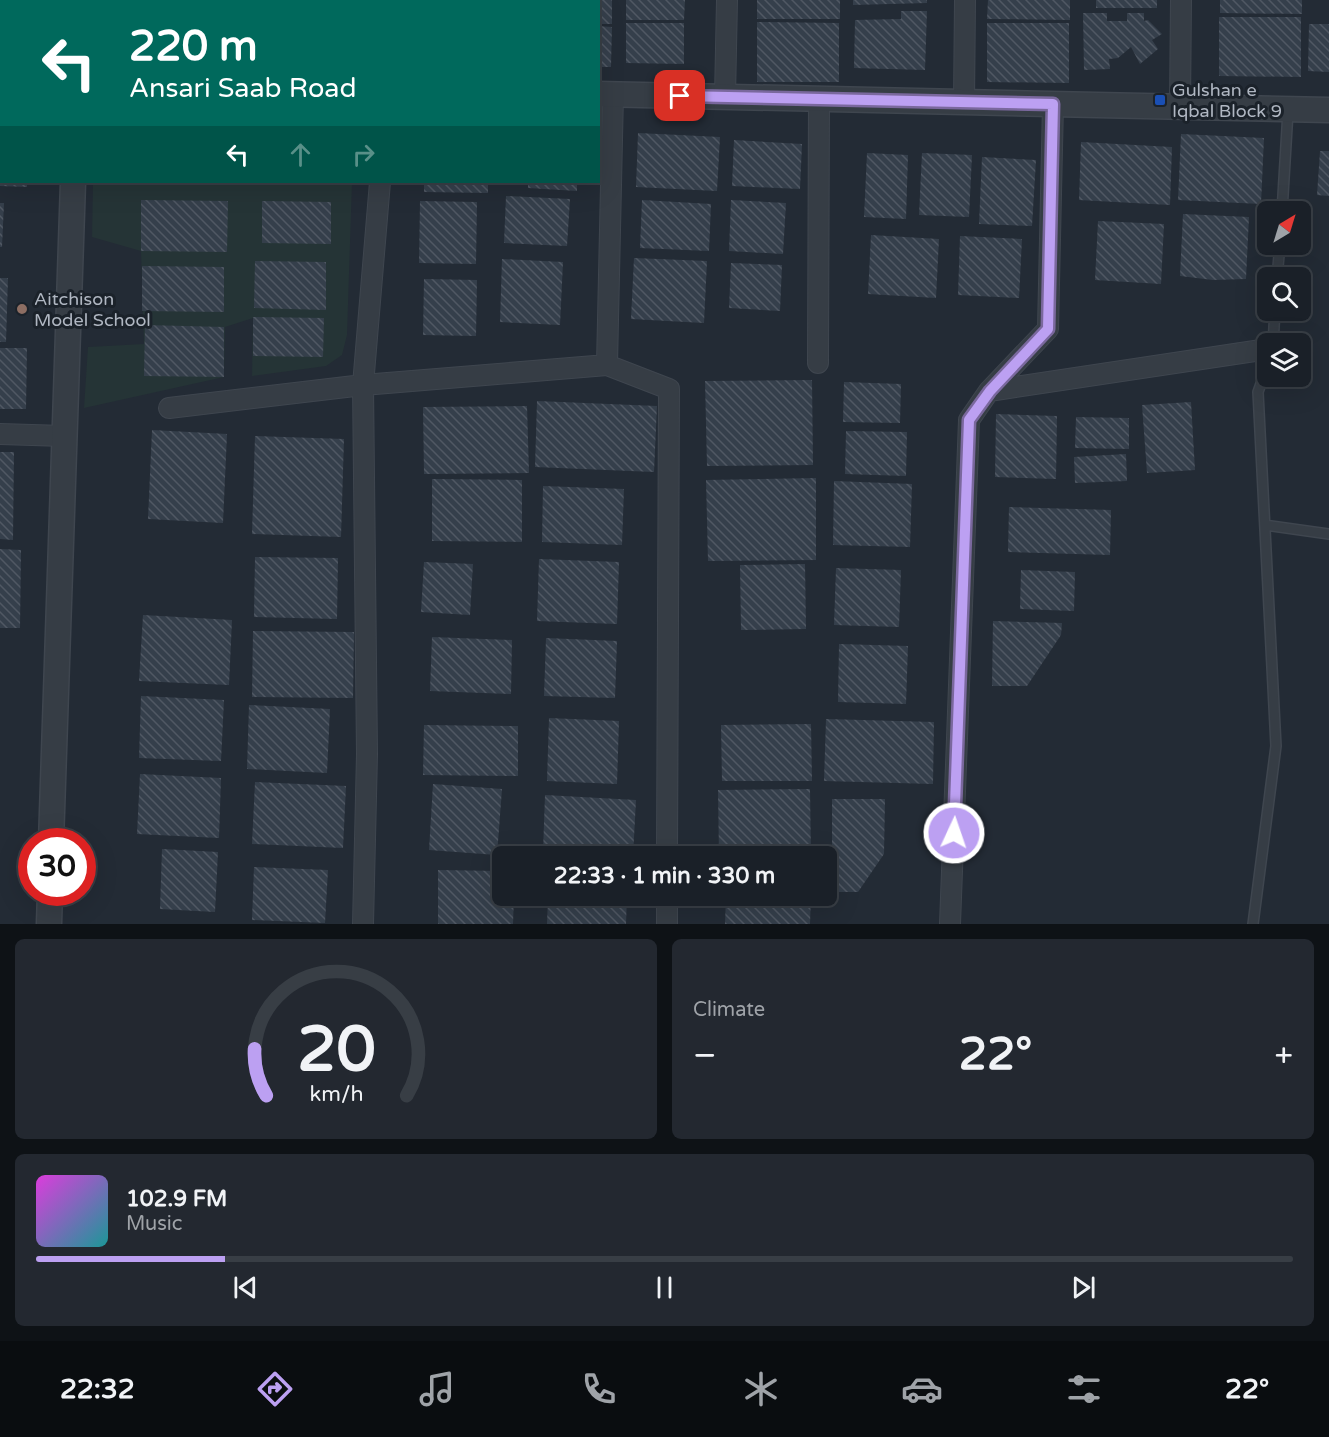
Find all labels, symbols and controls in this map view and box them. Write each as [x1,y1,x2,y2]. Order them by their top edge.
text: 220 m [129,21,258,72]
icon: left [30,24,108,102]
pin [654,70,705,121]
text: Ansari Saab Road [129,72,357,105]
icon: arrive [663,79,696,112]
place label: Gulshan e Iqbal Block 9 [1172,79,1282,122]
marker: Gulshan e Iqbal Block 9 [1153,93,1167,107]
icon: left [221,138,254,171]
icon: ahead [284,138,317,171]
icon: right [347,138,380,171]
north arrow [1257,201,1311,255]
map controls [1257,201,1311,387]
button: search [1257,267,1311,321]
place label: Aitchison Model School [34,288,151,331]
marker: Aitchison Model School [15,302,29,316]
button: layers [1257,333,1311,387]
position arrow [922,801,986,865]
speed limit sign: 30 [18,828,96,906]
text: 22:33 · 1 min · 330 m [554,863,775,889]
text: Climate [693,998,765,1022]
text: 20 [297,1013,375,1088]
text: 22° [959,1028,1032,1082]
text: − [693,1036,717,1075]
text: + [1274,1036,1293,1075]
text: km/h [309,1081,363,1107]
text: 102.9 FM [126,1186,227,1212]
text: Music [126,1212,182,1236]
icon: previous [229,1271,262,1304]
icon: pause [648,1271,681,1304]
icon: next [1067,1271,1100,1304]
icon: directions [254,1368,296,1410]
icon: music [416,1368,458,1410]
icon: phone [578,1368,620,1410]
icon: climate [740,1368,782,1410]
icon: car [901,1368,943,1410]
icon: filters [1063,1368,1105,1410]
text: 22:32 [60,1373,135,1406]
text: 22° [1225,1373,1269,1406]

